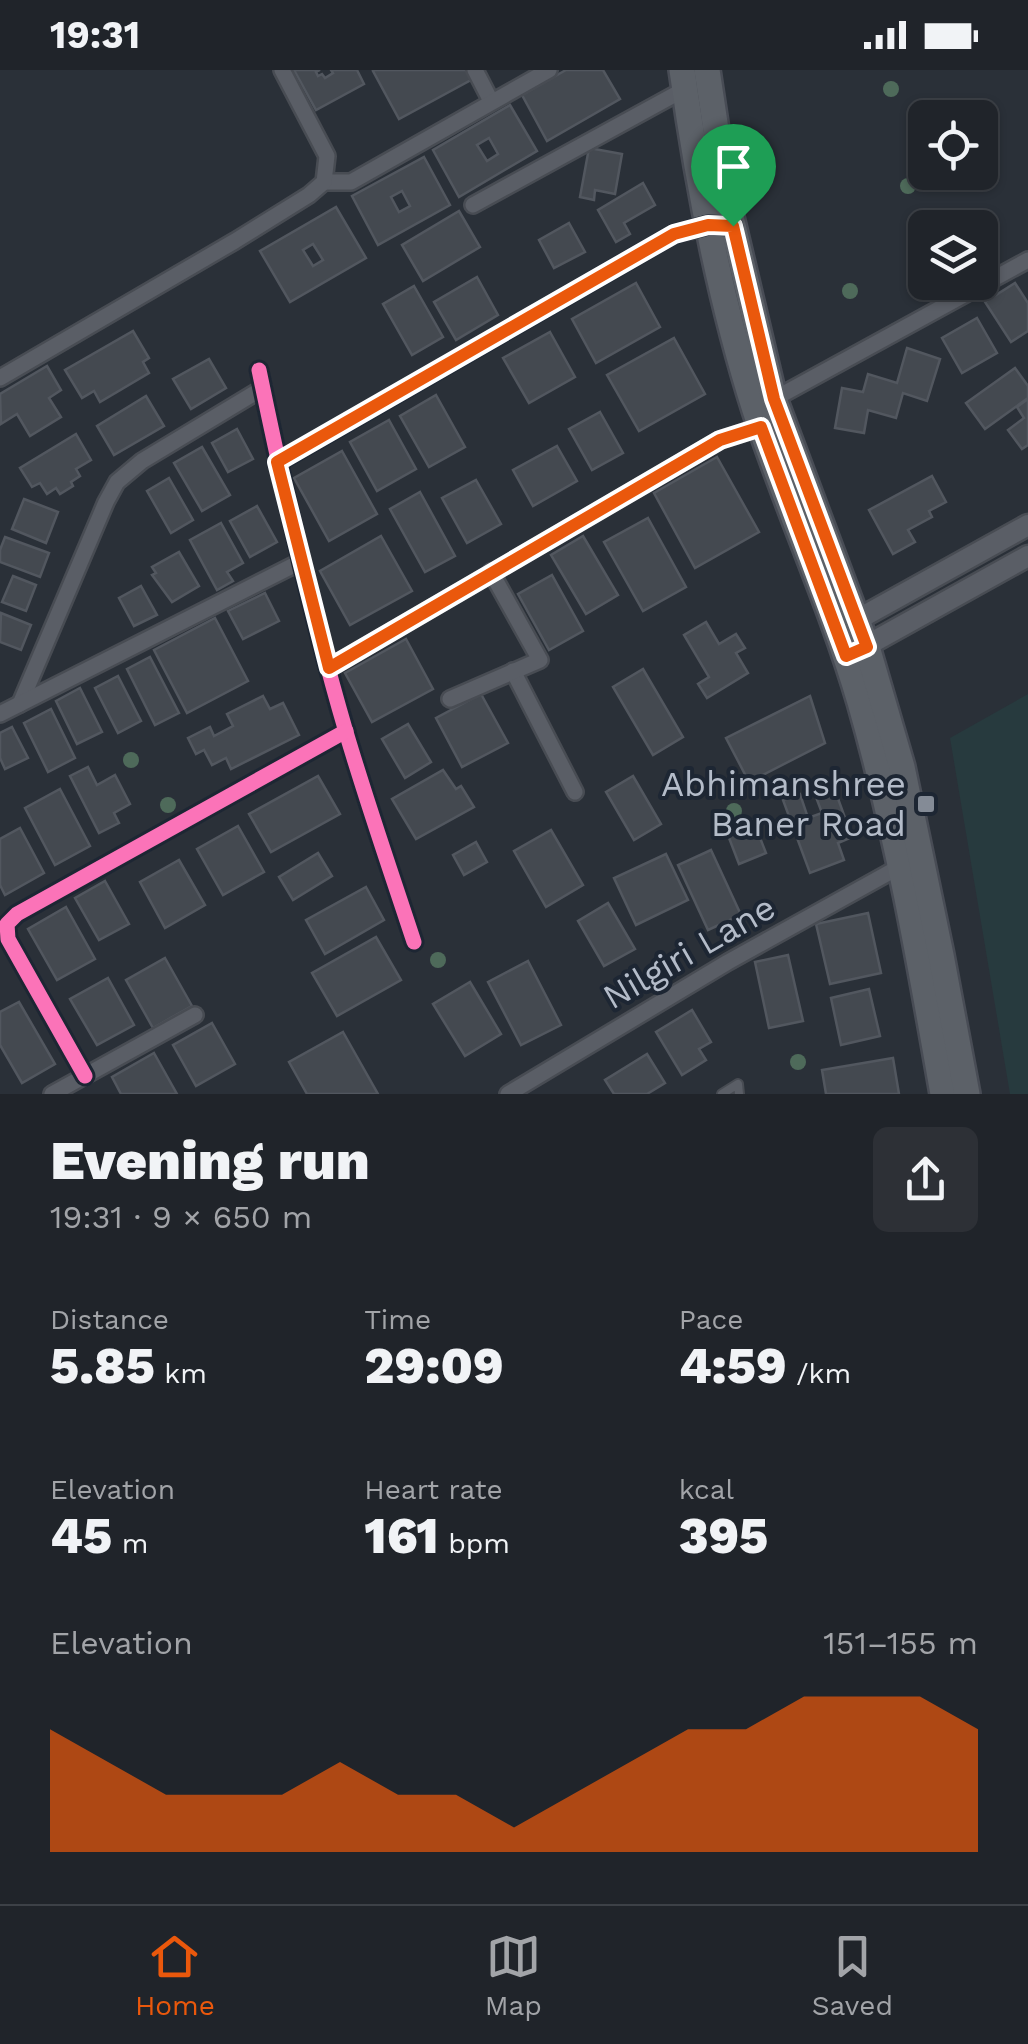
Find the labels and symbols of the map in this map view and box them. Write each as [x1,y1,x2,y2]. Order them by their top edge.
pin [691,124,776,227]
place label: Abhimanshree Baner Road [661,763,906,845]
marker: Abhimanshree Baner Road [915,793,937,815]
street label: Nilgiri Lane [595,886,783,1018]

